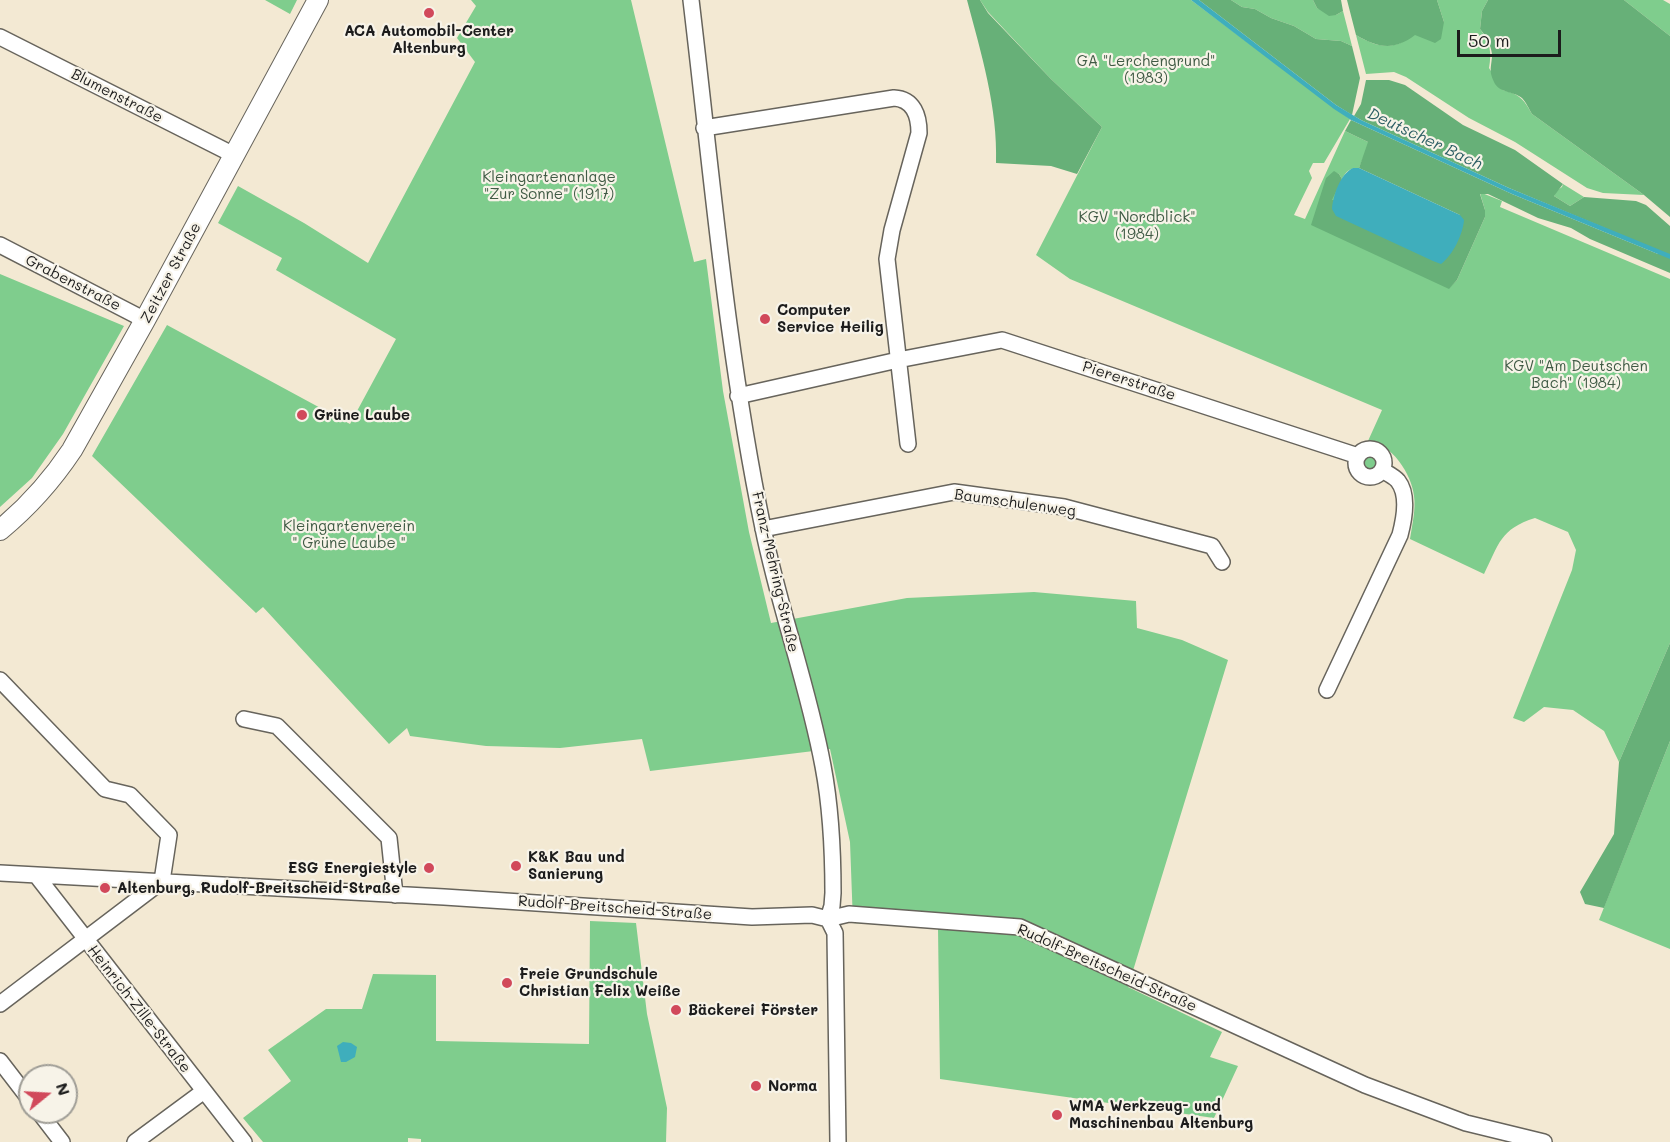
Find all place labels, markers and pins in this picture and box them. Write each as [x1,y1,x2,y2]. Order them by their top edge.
marker: ACA Automobil-Center Altenburg [422,6,436,20]
place label: ACA Automobil-Center Altenburg [344,22,514,57]
place label: Computer Service Heilig [777,301,884,336]
marker: Computer Service Heilig [758,312,772,326]
place label: Grüne Laube [314,406,410,424]
marker: Grüne Laube [295,408,309,422]
place label: K&K Bau und Sanierung [528,848,624,883]
place label: ESG Energiestyle [288,859,417,877]
marker: K&K Bau und Sanierung [509,859,523,873]
marker: ESG Energiestyle [422,861,436,875]
place label: Altenburg, Rudolf-Breitscheid-Straße [117,879,400,897]
marker: Altenburg, Rudolf-Breitscheid-Straße [98,881,112,895]
place label: Freie Grundschule Christian Felix Weiße [519,965,680,1000]
marker: Freie Grundschule Christian Felix Weiße [500,976,514,990]
place label: Bäckerei Förster [688,1001,818,1019]
marker: Bäckerei Förster [669,1003,683,1017]
place label: Norma [768,1077,817,1095]
marker: Norma [749,1079,763,1093]
place label: WMA Werkzeug- und Maschinenbau Altenburg [1069,1097,1253,1132]
marker: WMA Werkzeug- und Maschinenbau Altenburg [1050,1108,1064,1122]

